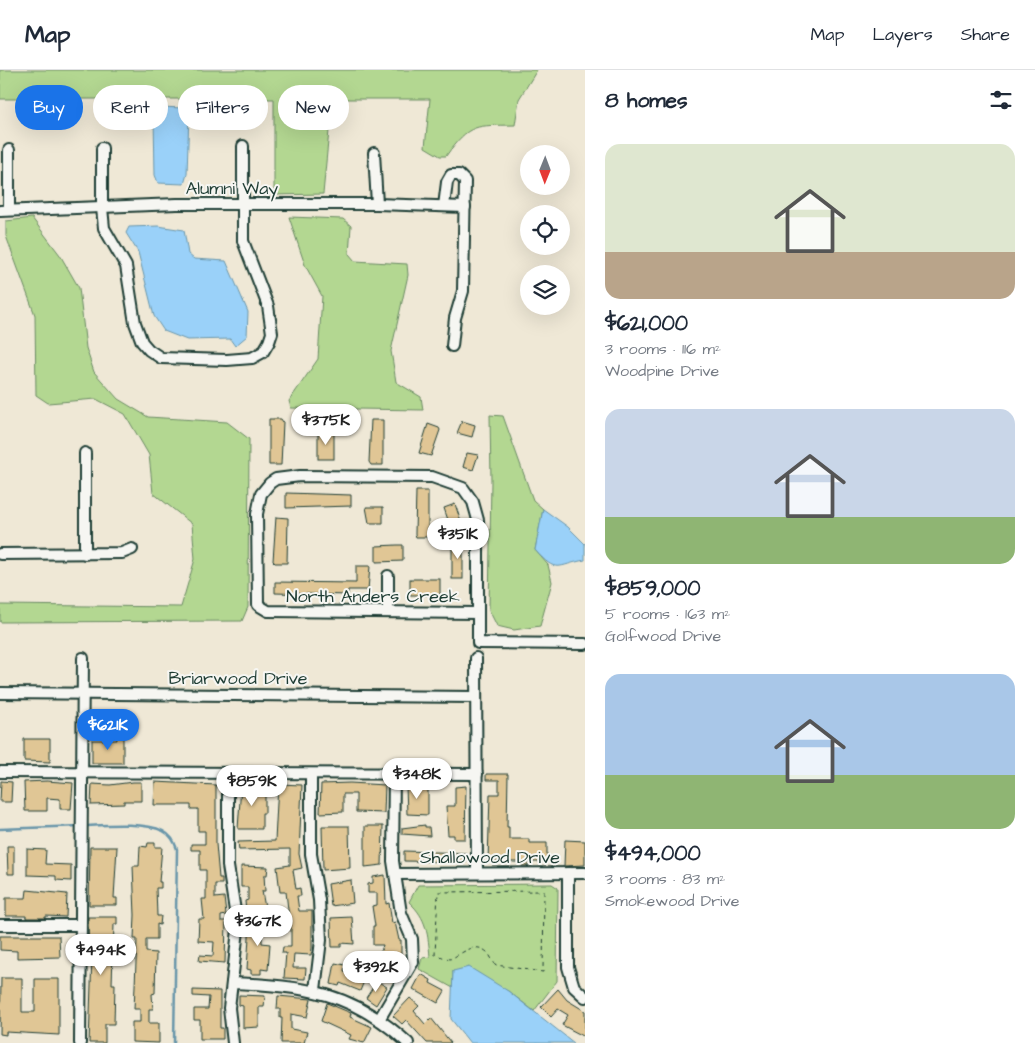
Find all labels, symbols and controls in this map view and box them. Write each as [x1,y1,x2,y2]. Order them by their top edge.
text: Map [25,18,70,52]
text: Map [810,22,844,47]
text: Layers [872,22,933,47]
text: Share [961,22,1010,47]
chip: Buy [15,85,83,130]
chip: Rent [93,85,168,130]
chip: Filters [178,85,268,130]
chip: New [278,85,349,130]
text: 8 homes [605,86,687,115]
icon: filters [987,86,1015,114]
north arrow [520,145,570,195]
map controls [520,145,570,315]
street label: Alumni Way [186,176,278,202]
icon: home [765,176,855,266]
button: locate [520,205,570,255]
button: layers [520,265,570,315]
text: $621,000 [605,309,688,338]
text: 3 rooms · 116 m² [605,338,721,360]
text: Woodpine Drive [605,360,719,382]
pin: $375K [291,404,361,446]
text: $375K [302,409,350,431]
icon: home [765,441,855,531]
pin: $351K [423,518,493,560]
text: $351K [438,523,478,545]
text: $859,000 [605,574,701,603]
street label: North Anders Creek [286,584,460,609]
text: 5 rooms · 163 m² [605,603,730,625]
text: Golfwood Drive [605,625,721,647]
street label: Briarwood Drive [168,666,308,691]
icon: home [765,706,855,796]
pin: $621K [73,708,143,751]
text: $621K [88,714,128,736]
pin: $348K [382,758,452,800]
text: $348K [393,763,441,785]
pin: $859K [217,764,287,807]
text: $859K [227,770,277,792]
text: $494,000 [605,839,701,868]
street label: Shallowood Drive [420,845,560,870]
text: 3 rooms · 83 m² [605,868,725,890]
text: Smokewood Drive [605,890,739,912]
pin: $367K [223,904,293,947]
text: $367K [235,910,281,932]
pin: $494K [66,934,136,976]
text: $494K [76,939,126,961]
pin: $392K [341,950,411,993]
text: $392K [354,956,399,978]

